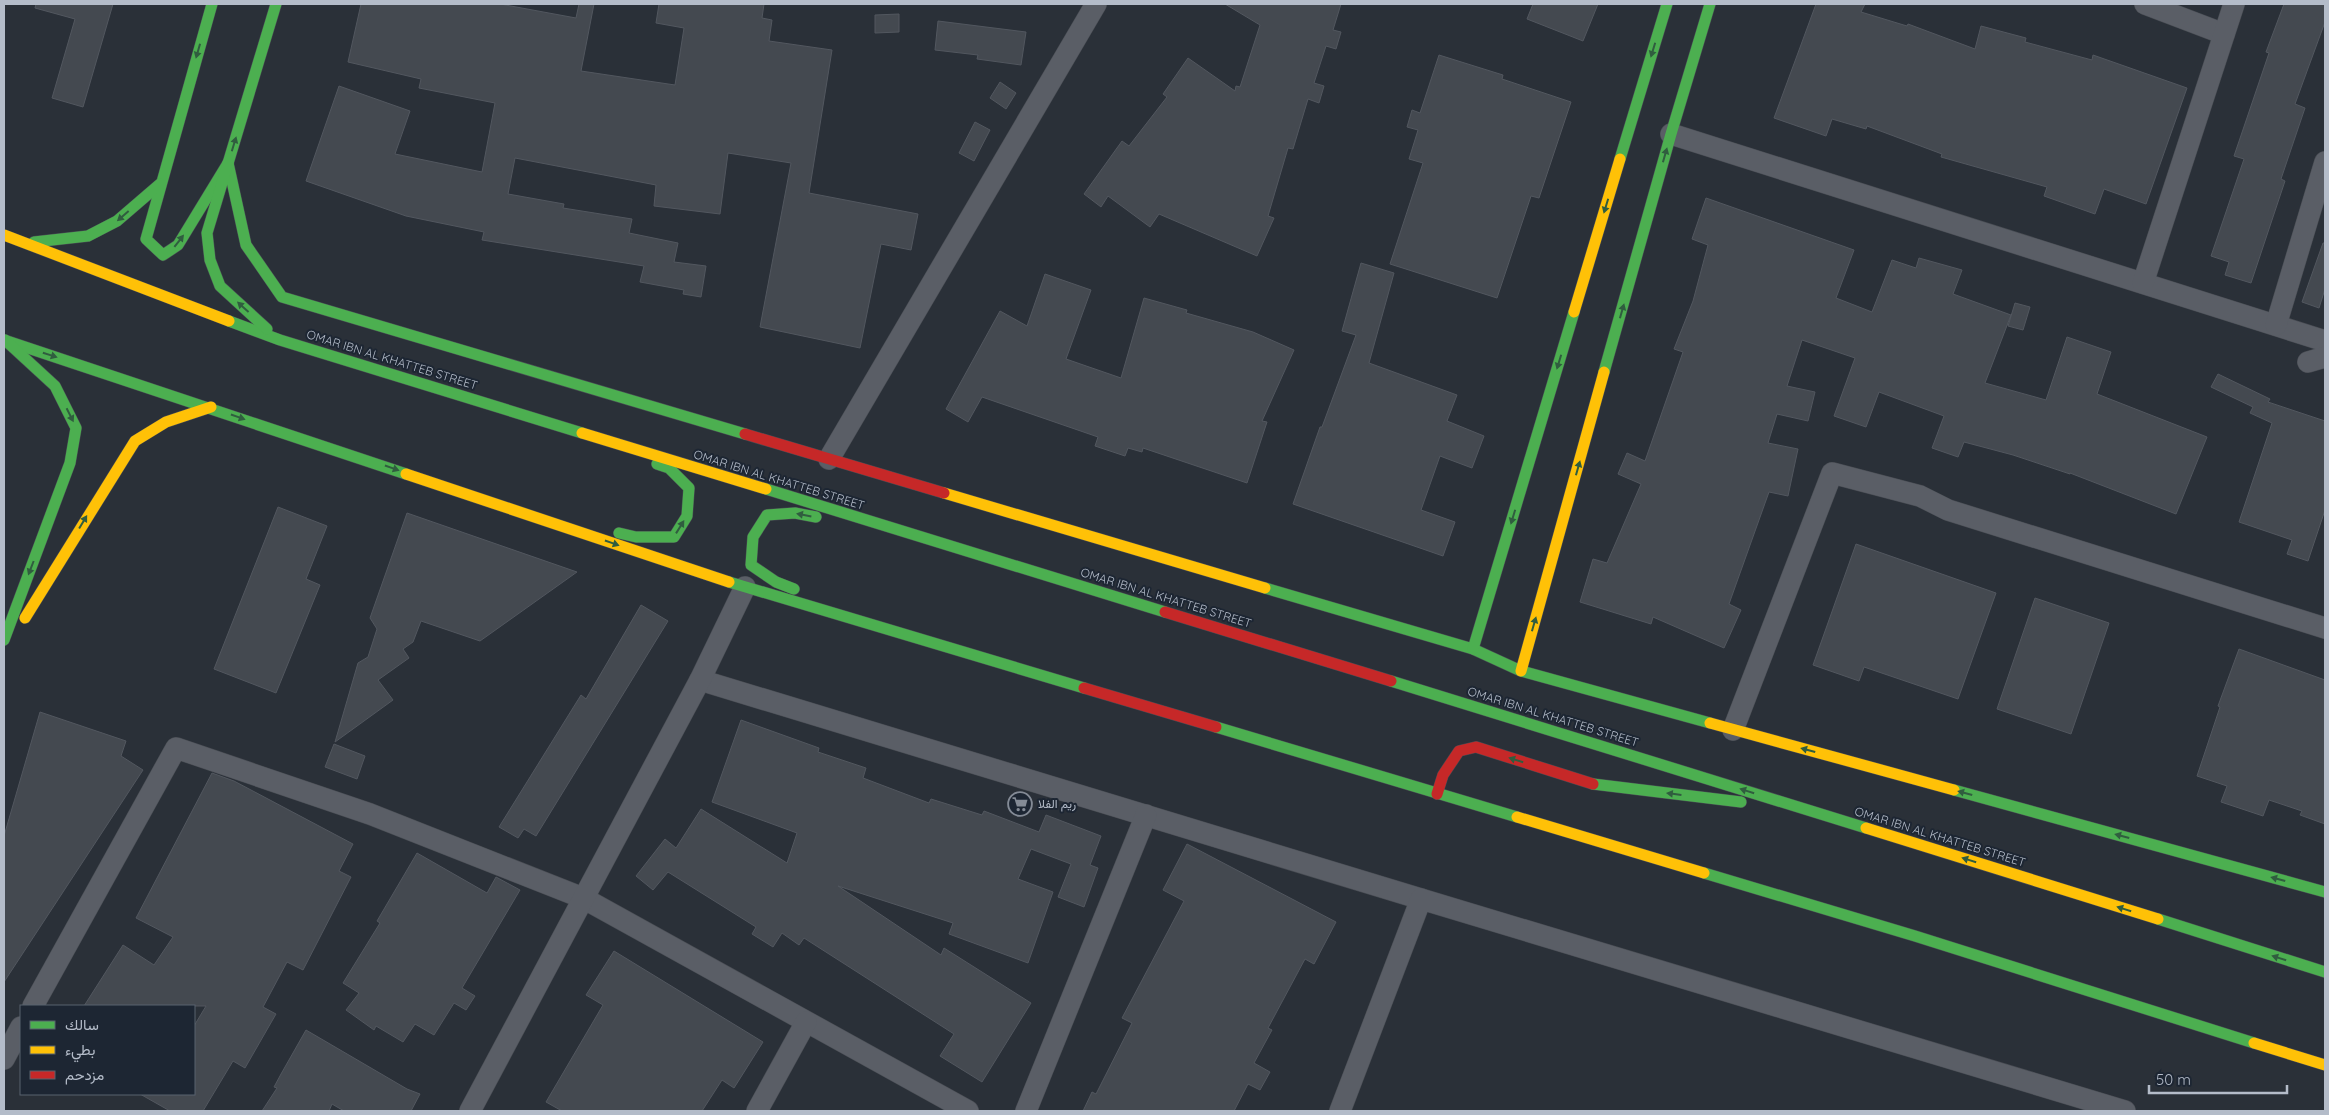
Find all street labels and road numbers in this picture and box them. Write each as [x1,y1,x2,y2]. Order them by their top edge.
street label: OMAR IBN AL KHATTEB STREET [305,326,479,393]
street label: OMAR IBN AL KHATTEB STREET [692,446,866,513]
street label: OMAR IBN AL KHATTEB STREET [1079,564,1253,631]
street label: OMAR IBN AL KHATTEB STREET [1466,683,1640,750]
street label: OMAR IBN AL KHATTEB STREET [1853,803,2027,870]

